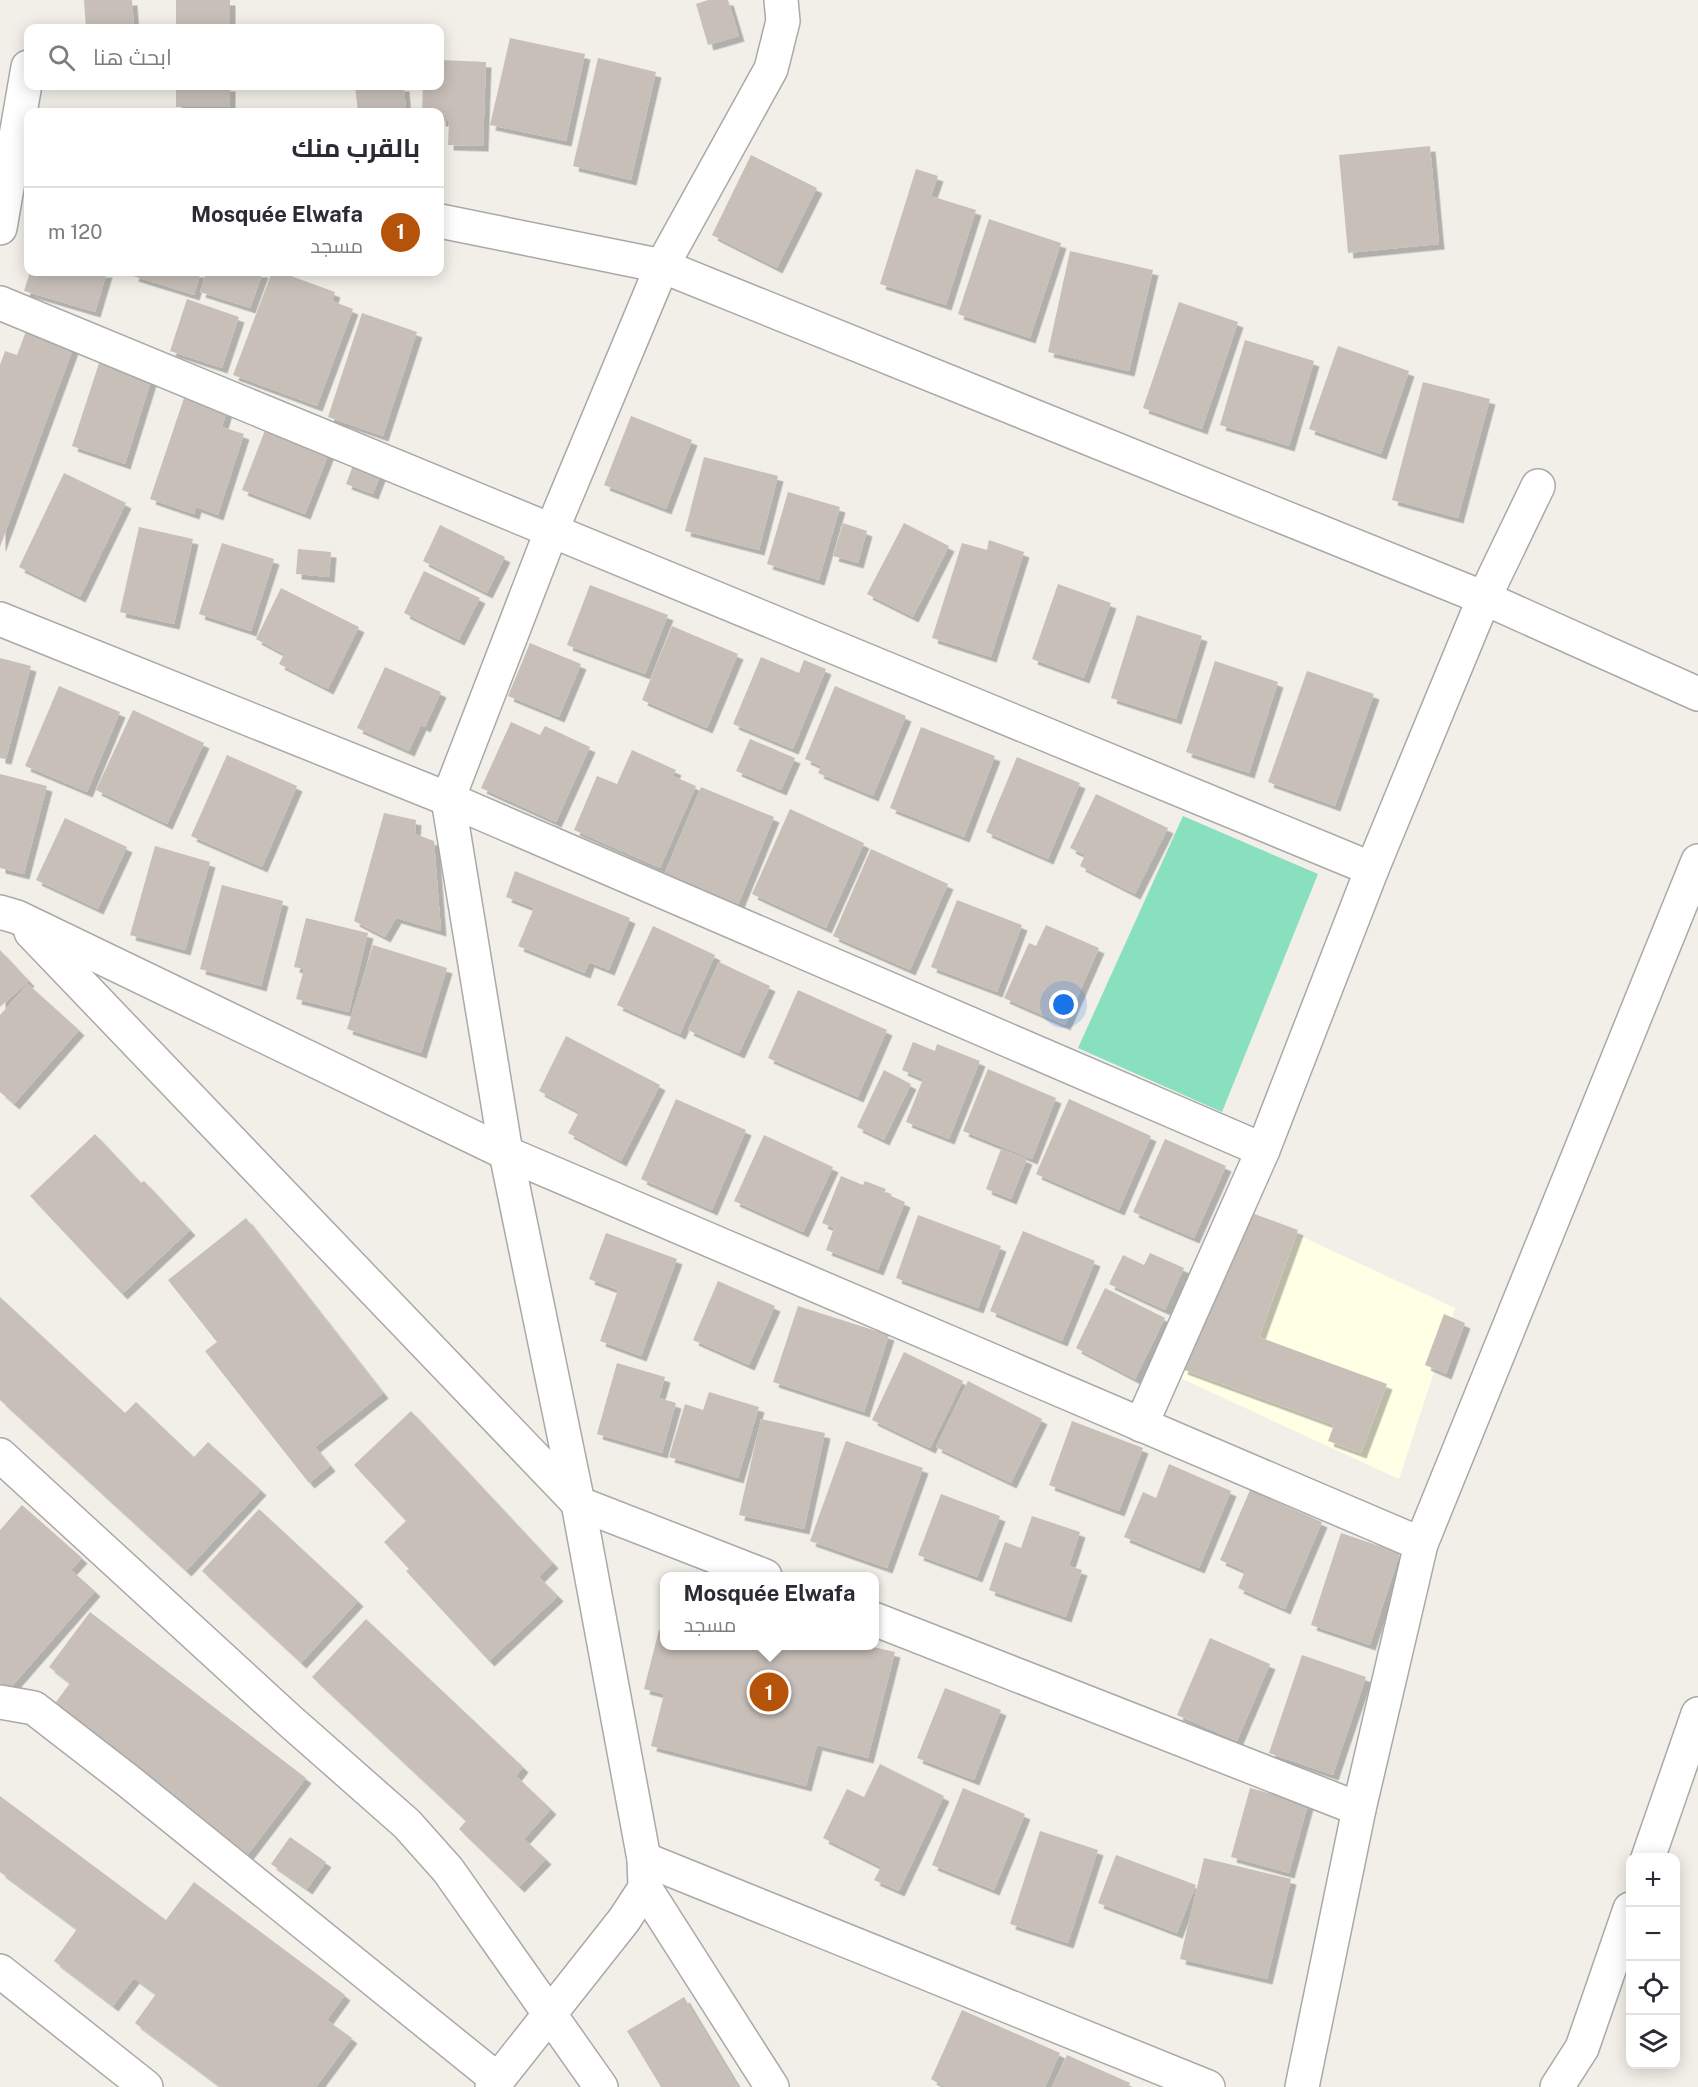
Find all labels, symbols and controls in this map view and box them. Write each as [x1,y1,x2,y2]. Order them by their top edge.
search box [24,24,444,90]
icon: search [45,41,78,74]
text: ابحث هنا [93,44,172,70]
text: بالقرب منك [291,132,420,163]
text: Mosquée Elwafa [191,201,363,227]
text: 120 m [48,220,103,244]
text: 1 [396,220,405,244]
text: مسجد [310,234,363,258]
your location [1049,990,1078,1019]
popup [660,1572,879,1650]
text: Mosquée Elwafa [684,1580,856,1606]
text: مسجد [684,1613,736,1637]
pin: 1 [750,1670,788,1714]
map controls [1626,1853,1680,2069]
button: + [1626,1853,1680,1907]
button: − [1626,1907,1680,1961]
button: locate [1626,1961,1680,2015]
button: layers [1626,2015,1680,2069]

